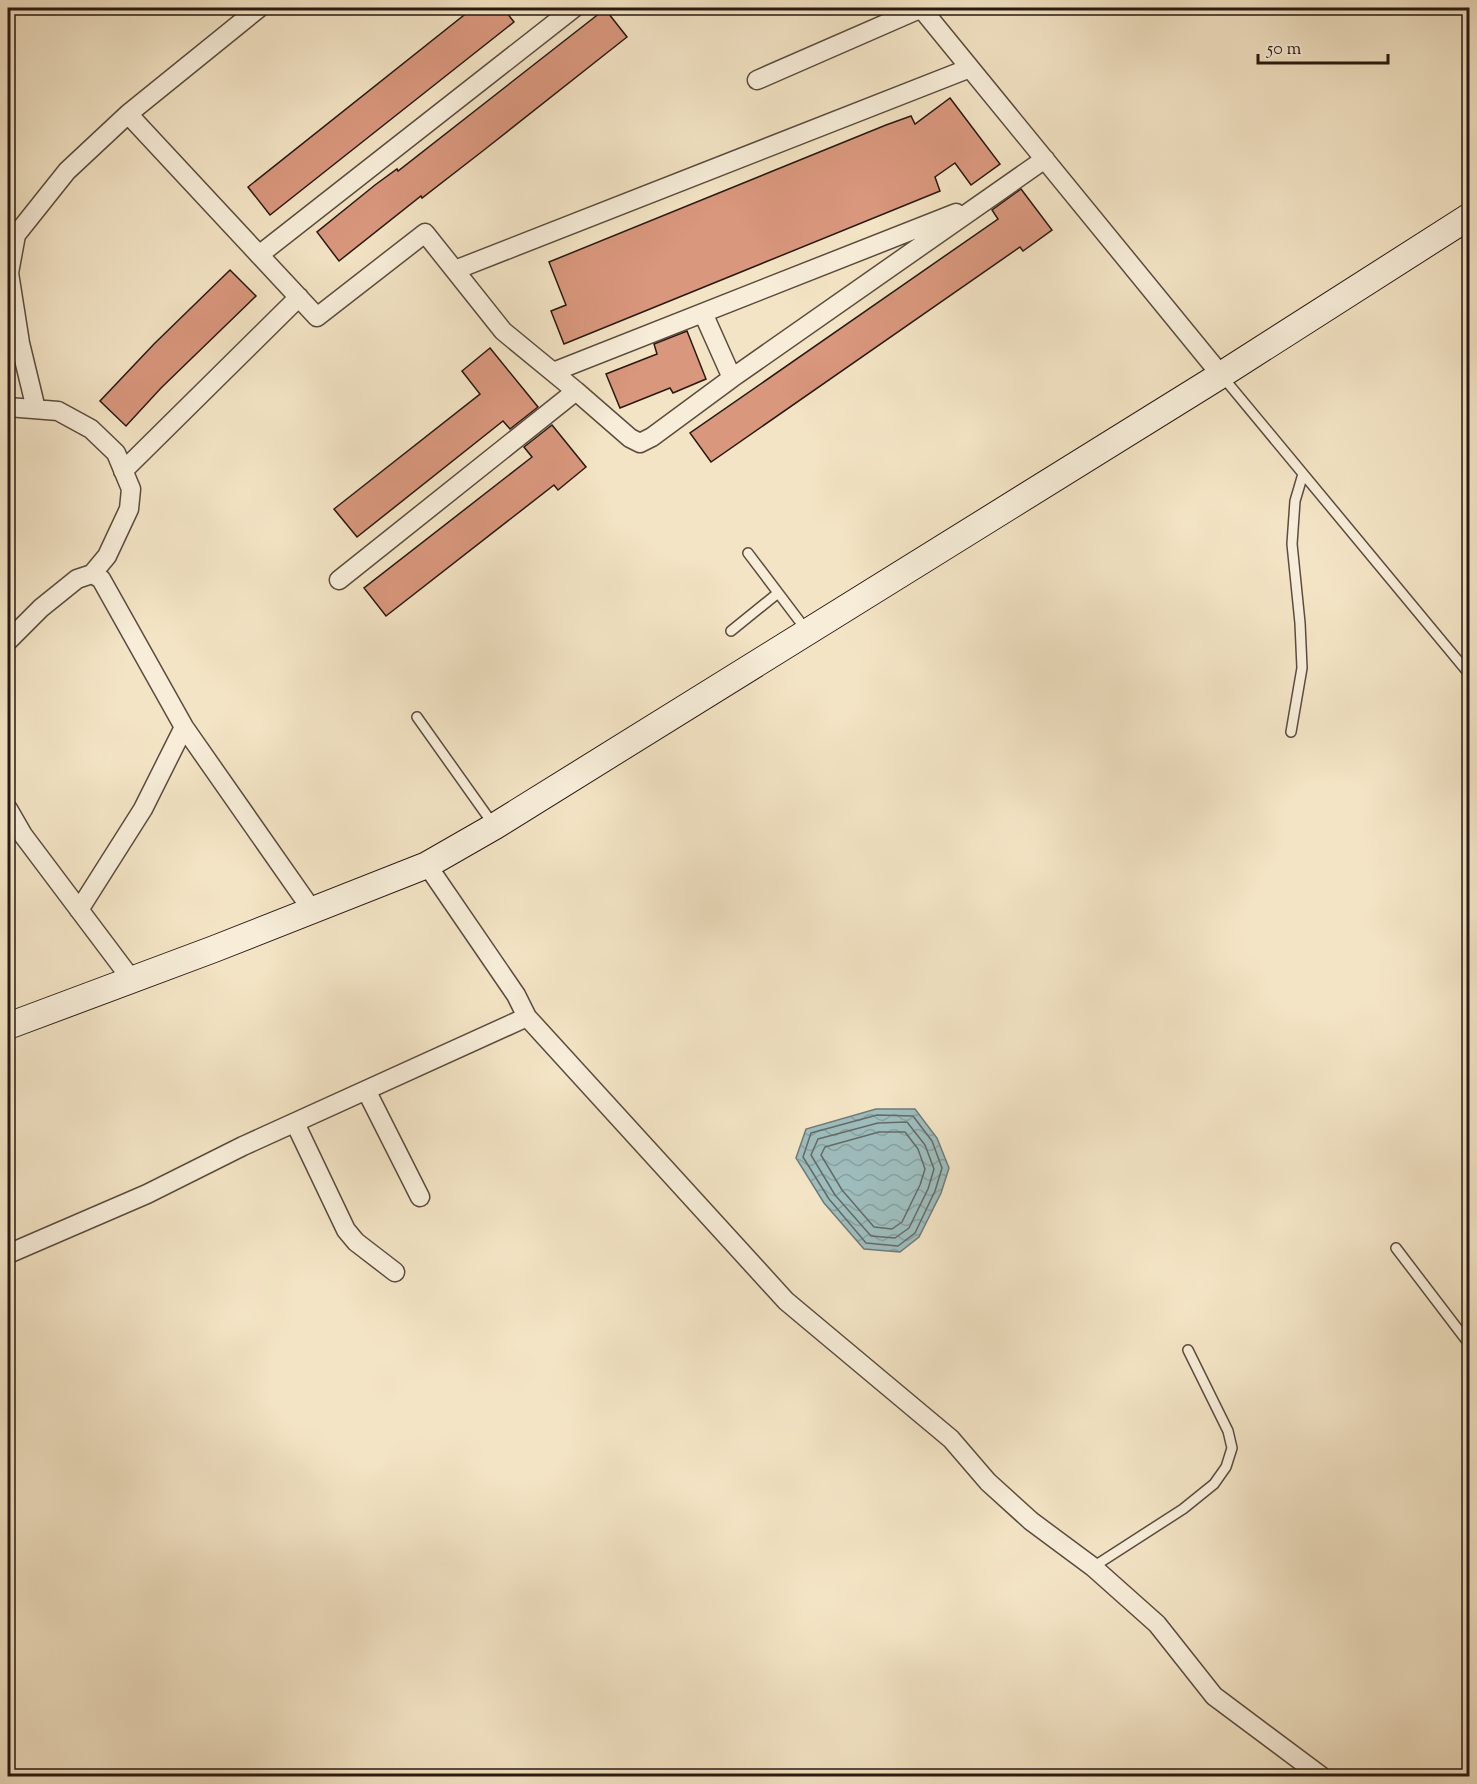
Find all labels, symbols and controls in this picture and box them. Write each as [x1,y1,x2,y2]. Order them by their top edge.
scale bar [1258,27,1388,65]
text: 50 m [1266,37,1302,63]

